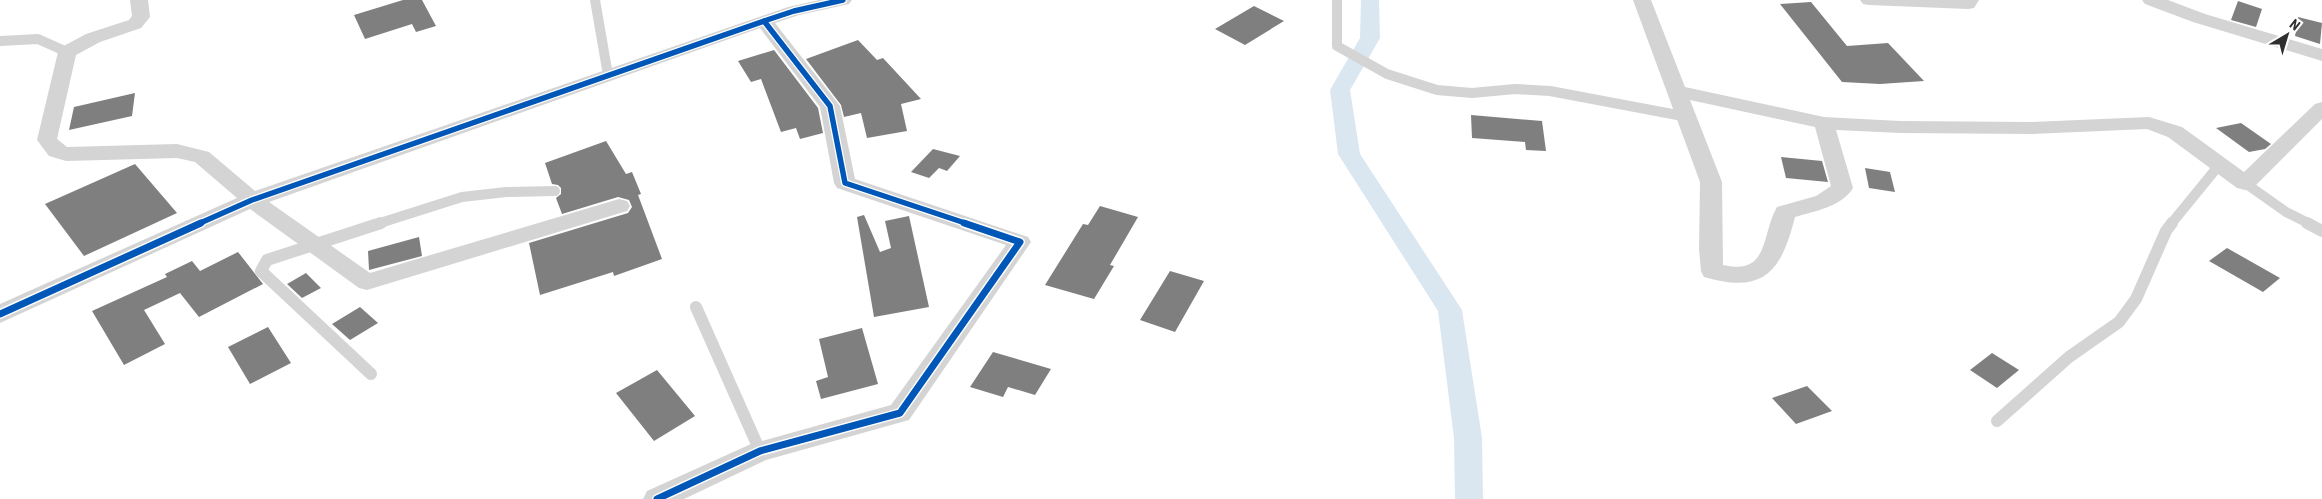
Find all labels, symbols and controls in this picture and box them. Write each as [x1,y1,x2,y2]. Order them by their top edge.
north arrow [2262,10,2312,60]
text: N [2287,16,2303,34]

